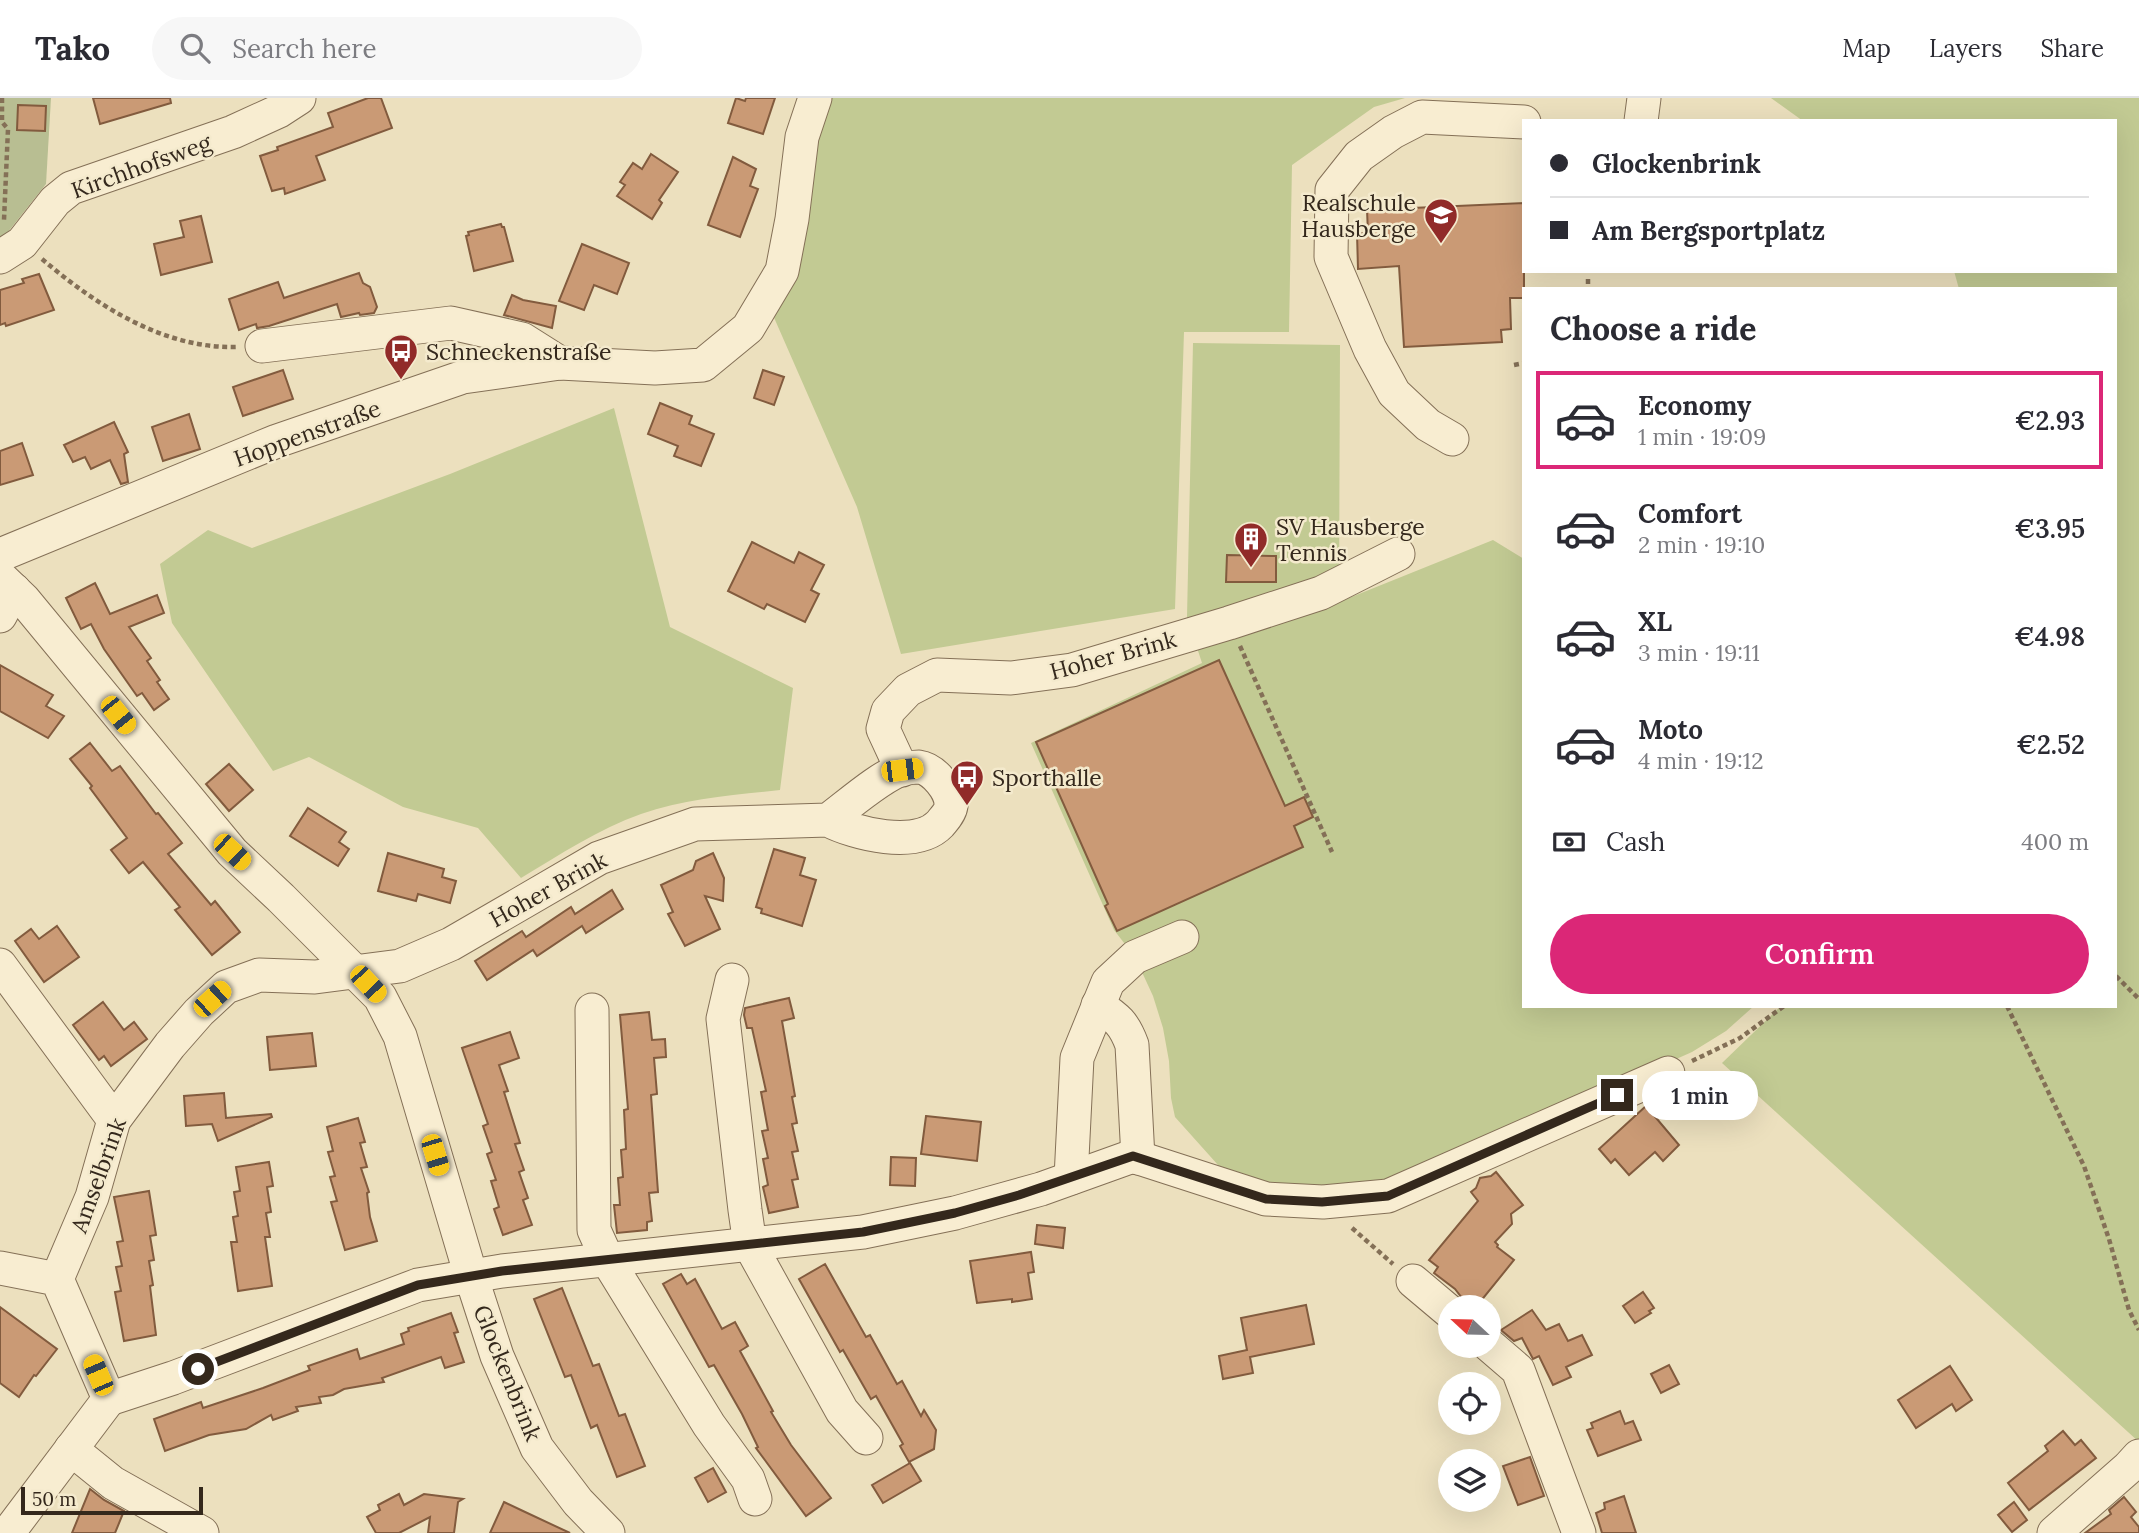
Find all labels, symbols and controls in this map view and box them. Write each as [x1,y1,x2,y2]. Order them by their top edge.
search box [152,17,642,80]
text: Tako [35,27,110,69]
icon: search [176,29,214,67]
text: Search here [232,32,377,65]
text: Map [1842,33,1891,64]
text: Layers [1929,33,2002,64]
text: Share [2040,33,2104,64]
street label: Kirchhofsweg [67,127,216,205]
text: Glockenbrink [1592,147,1761,180]
place label: Realschule Hausberge [1301,188,1416,243]
school or university icon: Realschule Hausberge [1422,196,1460,245]
text: Am Bergsportplatz [1592,214,1825,247]
text: Choose a ride [1550,308,1757,349]
bus stop icon: Schneckenstraße [382,332,420,381]
place label: Schneckenstraße [426,337,612,366]
icon: car [1554,389,1617,452]
text: Economy [1638,389,1751,422]
street label: Hoppenstraße [230,393,384,473]
text: €2.93 [2015,404,2085,437]
text: 1 min · 19:09 [1638,422,1766,451]
icon: car [1554,497,1617,560]
text: Comfort [1638,497,1742,530]
place label: SV Hausberge Tennis [1276,512,1425,567]
text: €3.95 [2015,512,2085,545]
building icon: SV Hausberge Tennis [1232,520,1270,569]
text: 2 min · 19:10 [1638,530,1765,559]
icon: car [1554,605,1617,668]
text: XL [1638,605,1672,638]
text: €4.98 [2014,620,2085,653]
street label: Hoher Brink [1046,624,1180,686]
text: 3 min · 19:11 [1638,638,1760,667]
car [97,692,140,738]
icon: car [1554,713,1617,776]
text: Moto [1638,713,1703,746]
text: €2.52 [2016,728,2085,761]
text: 4 min · 19:12 [1638,746,1764,775]
car [880,757,925,783]
bus stop icon: Sporthalle [948,758,986,807]
place label: Sporthalle [992,763,1102,792]
icon: cash [1550,823,1588,861]
text: Cash [1606,825,1665,858]
text: 400 m [2021,827,2089,856]
car [210,830,255,874]
street label: Hoher Brink [484,844,612,933]
button: Confirm [1550,914,2089,994]
car [346,961,391,1007]
car [190,977,235,1021]
callout: 1 min [1642,1070,1757,1119]
route end [1601,1079,1633,1111]
text: 1 min [1671,1081,1729,1110]
street label: Amselbrink [63,1113,132,1237]
car [419,1132,452,1178]
north arrow [1438,1295,1502,1358]
map controls [1438,1295,1501,1512]
street label: Glockenbrink [468,1301,549,1446]
car [81,1352,116,1398]
route start [182,1353,214,1385]
button: locate [1438,1372,1501,1435]
button: layers [1438,1449,1501,1512]
scale bar [21,1484,203,1516]
text: 50 m [32,1487,76,1511]

